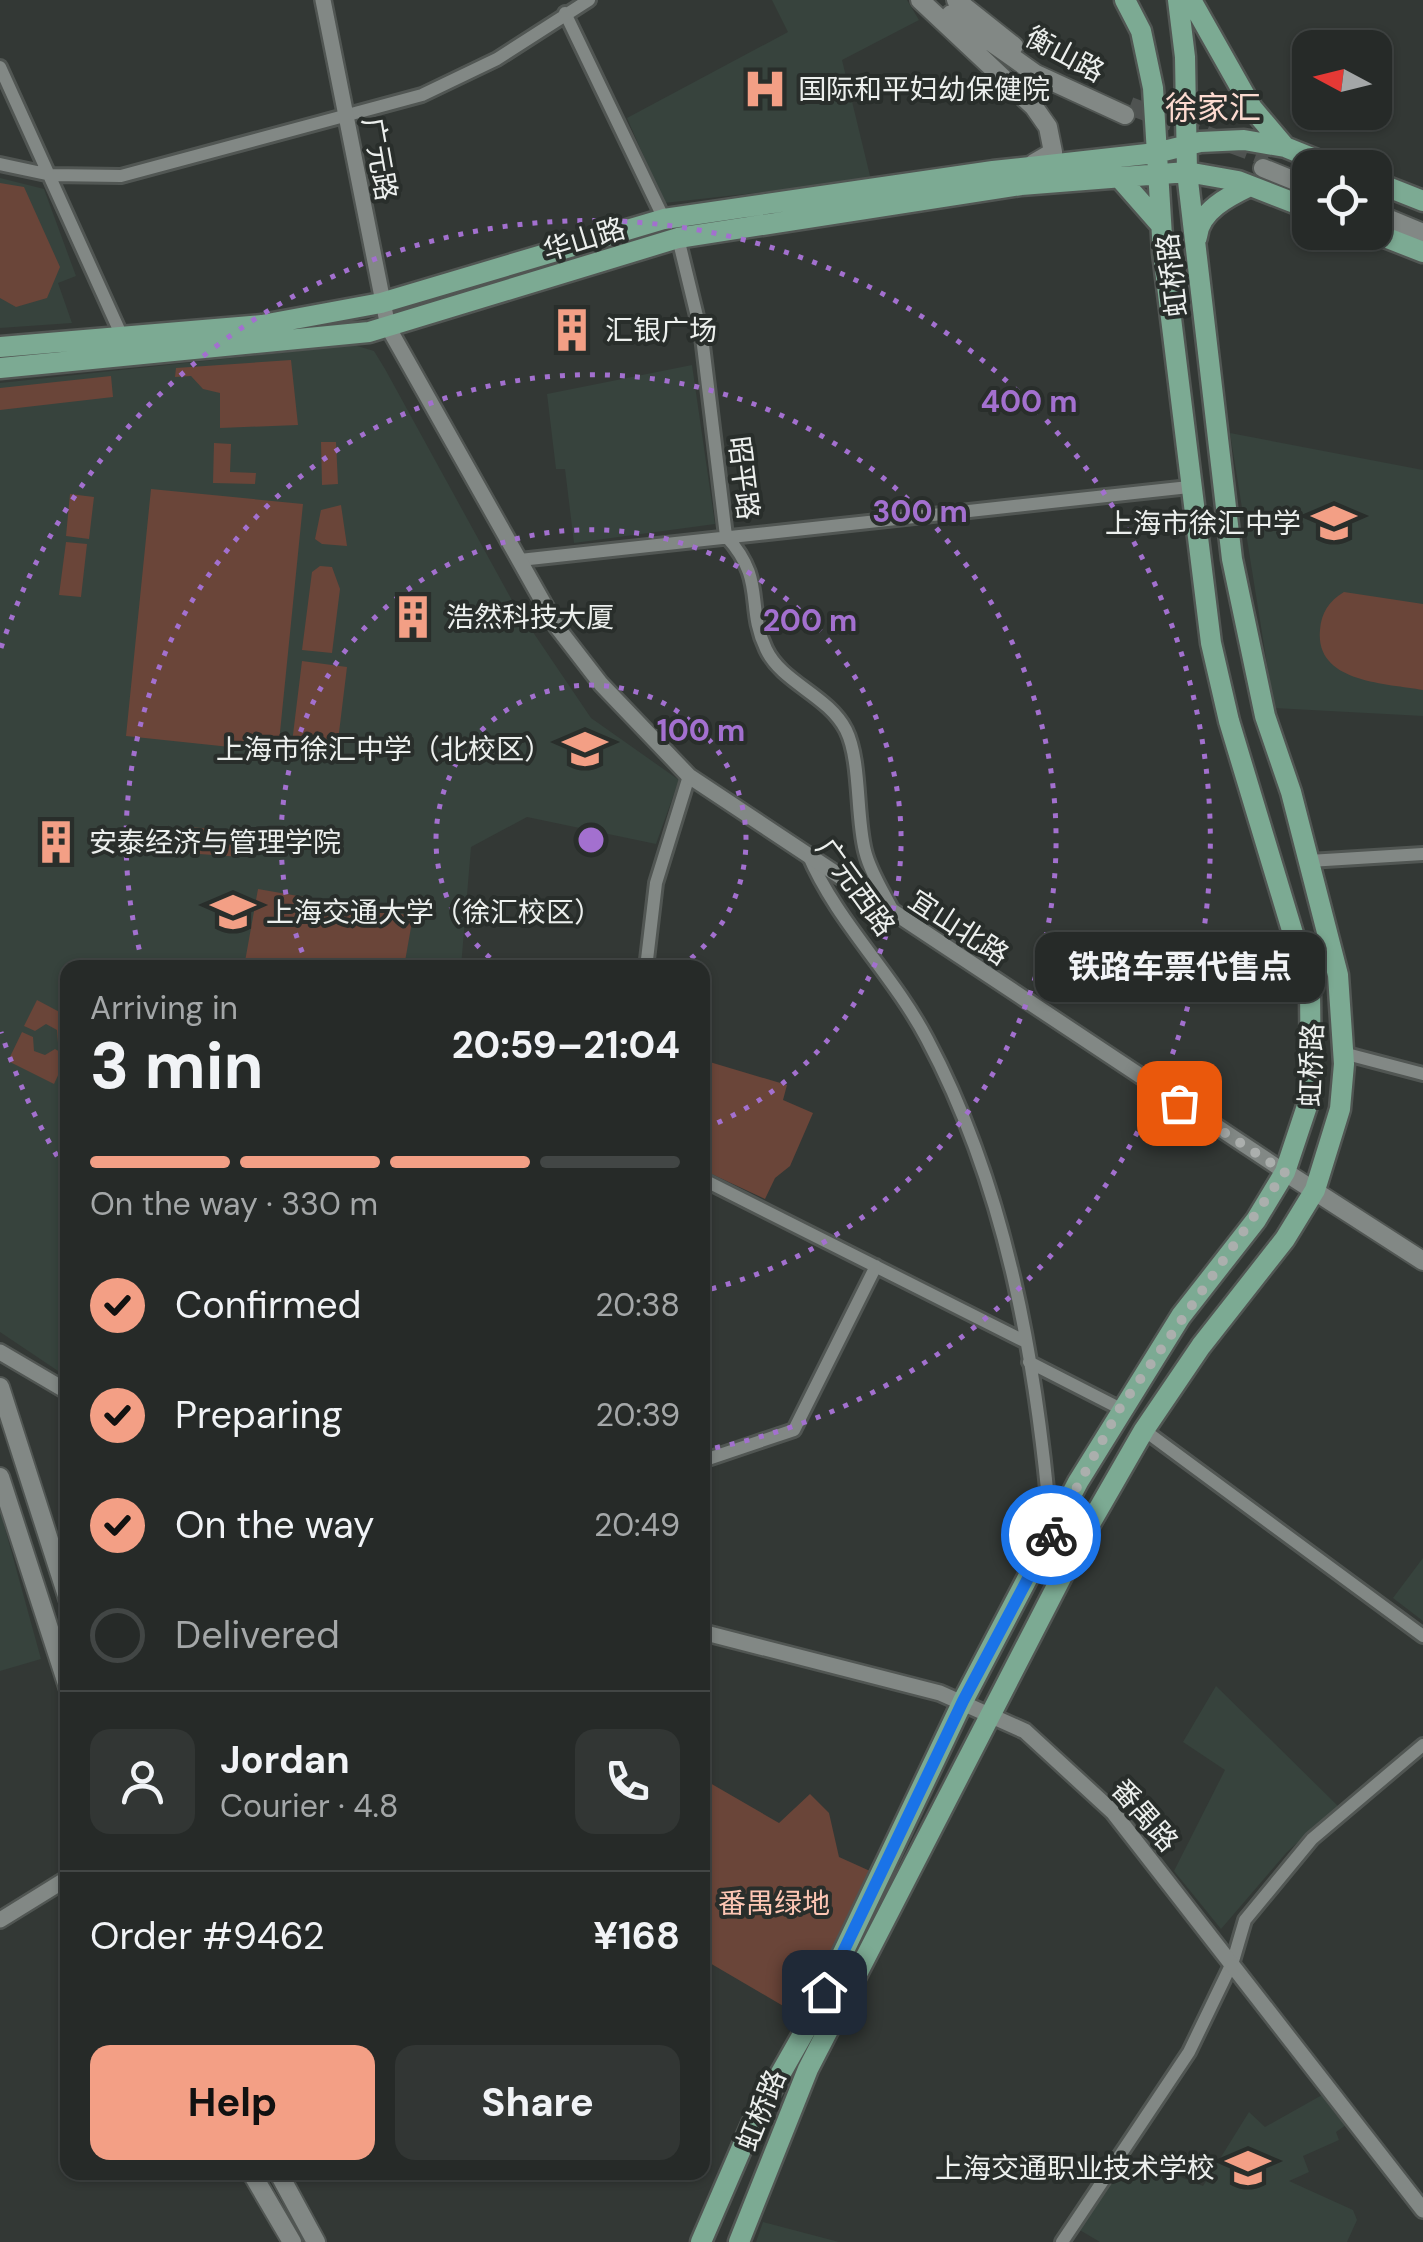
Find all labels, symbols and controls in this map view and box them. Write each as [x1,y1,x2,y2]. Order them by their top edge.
street label: 衡山路 [1019,18,1111,90]
north arrow [1292,30,1392,130]
map controls [1292,30,1392,250]
hospital icon: 国际和平妇幼保健院 [741,65,789,113]
place label: 国际和平妇幼保健院 [798,71,1050,108]
district label: 徐家汇 [1165,87,1261,129]
street label: 广元路 [354,115,405,204]
button: locate [1292,150,1392,250]
street label: 华山路 [539,210,630,269]
street label: 虹桥路 [1149,231,1196,319]
building icon: 汇银广场 [548,306,596,354]
place label: 汇银广场 [605,312,717,349]
text: 400 m [980,382,1078,421]
street label: 昭平路 [720,434,767,522]
text: 300 m [872,492,968,531]
school or university icon: 上海市徐汇中学 [1310,499,1358,547]
place label: 上海市徐汇中学 [1105,505,1301,542]
building icon: 浩然科技大厦 [389,593,437,641]
place label: 浩然科技大厦 [446,599,614,636]
text: 200 m [763,601,857,640]
text: 100 m [657,711,745,750]
school or university icon: 上海市徐汇中学（北校区） [561,725,609,773]
place label: 上海市徐汇中学（北校区） [216,731,552,768]
building icon: 安泰经济与管理学院 [32,818,80,866]
centre of rings [573,822,609,858]
place label: 安泰经济与管理学院 [89,824,341,861]
street label: 广元西路 [808,831,903,943]
street label: 宜山北路 [902,881,1016,973]
school or university icon: 上海交通大学（徐汇校区） [209,888,257,936]
place label: 上海交通大学（徐汇校区） [266,894,602,931]
callout: 铁路车票代售点 [1034,933,1324,1003]
text: 铁路车票代售点 [1068,946,1292,988]
text: Arriving in [90,987,238,1029]
text: 20:59–21:04 [452,1020,680,1070]
street label: 虹桥路 [1292,1022,1331,1108]
text: 3 min [90,1024,264,1108]
pin [1137,1061,1222,1146]
icon: bag [1152,1076,1207,1131]
text: On the way · 330 m [90,1183,378,1225]
icon: check [90,1278,145,1333]
text: Confirmed [175,1280,361,1330]
text: 20:38 [595,1284,680,1326]
icon: check [90,1388,145,1443]
text: Preparing [175,1390,343,1440]
text: 20:39 [595,1394,680,1436]
courier [1001,1485,1101,1585]
icon: check [90,1498,145,1553]
text: On the way [175,1500,374,1550]
text: 20:49 [594,1504,680,1546]
icon: bike [1024,1508,1079,1563]
text: Delivered [175,1610,340,1660]
button: person [90,1729,195,1834]
button: phone [575,1729,680,1834]
text: Jordan [220,1735,350,1785]
street label: 番禺路 [1103,1771,1186,1859]
text: Courier · 4.8 [220,1785,398,1827]
park label: 番禺绿地 [718,1885,830,1922]
text: Order #9462 [90,1911,325,1961]
text: ¥168 [593,1911,680,1961]
pin [782,1950,867,2035]
icon: home [797,1965,852,2020]
button: Help [90,2045,375,2160]
button: Share [395,2045,680,2160]
street label: 虹桥路 [729,2064,794,2156]
school or university icon: 上海交通职业技术学校 [1224,2144,1272,2192]
place label: 上海交通职业技术学校 [935,2150,1215,2187]

